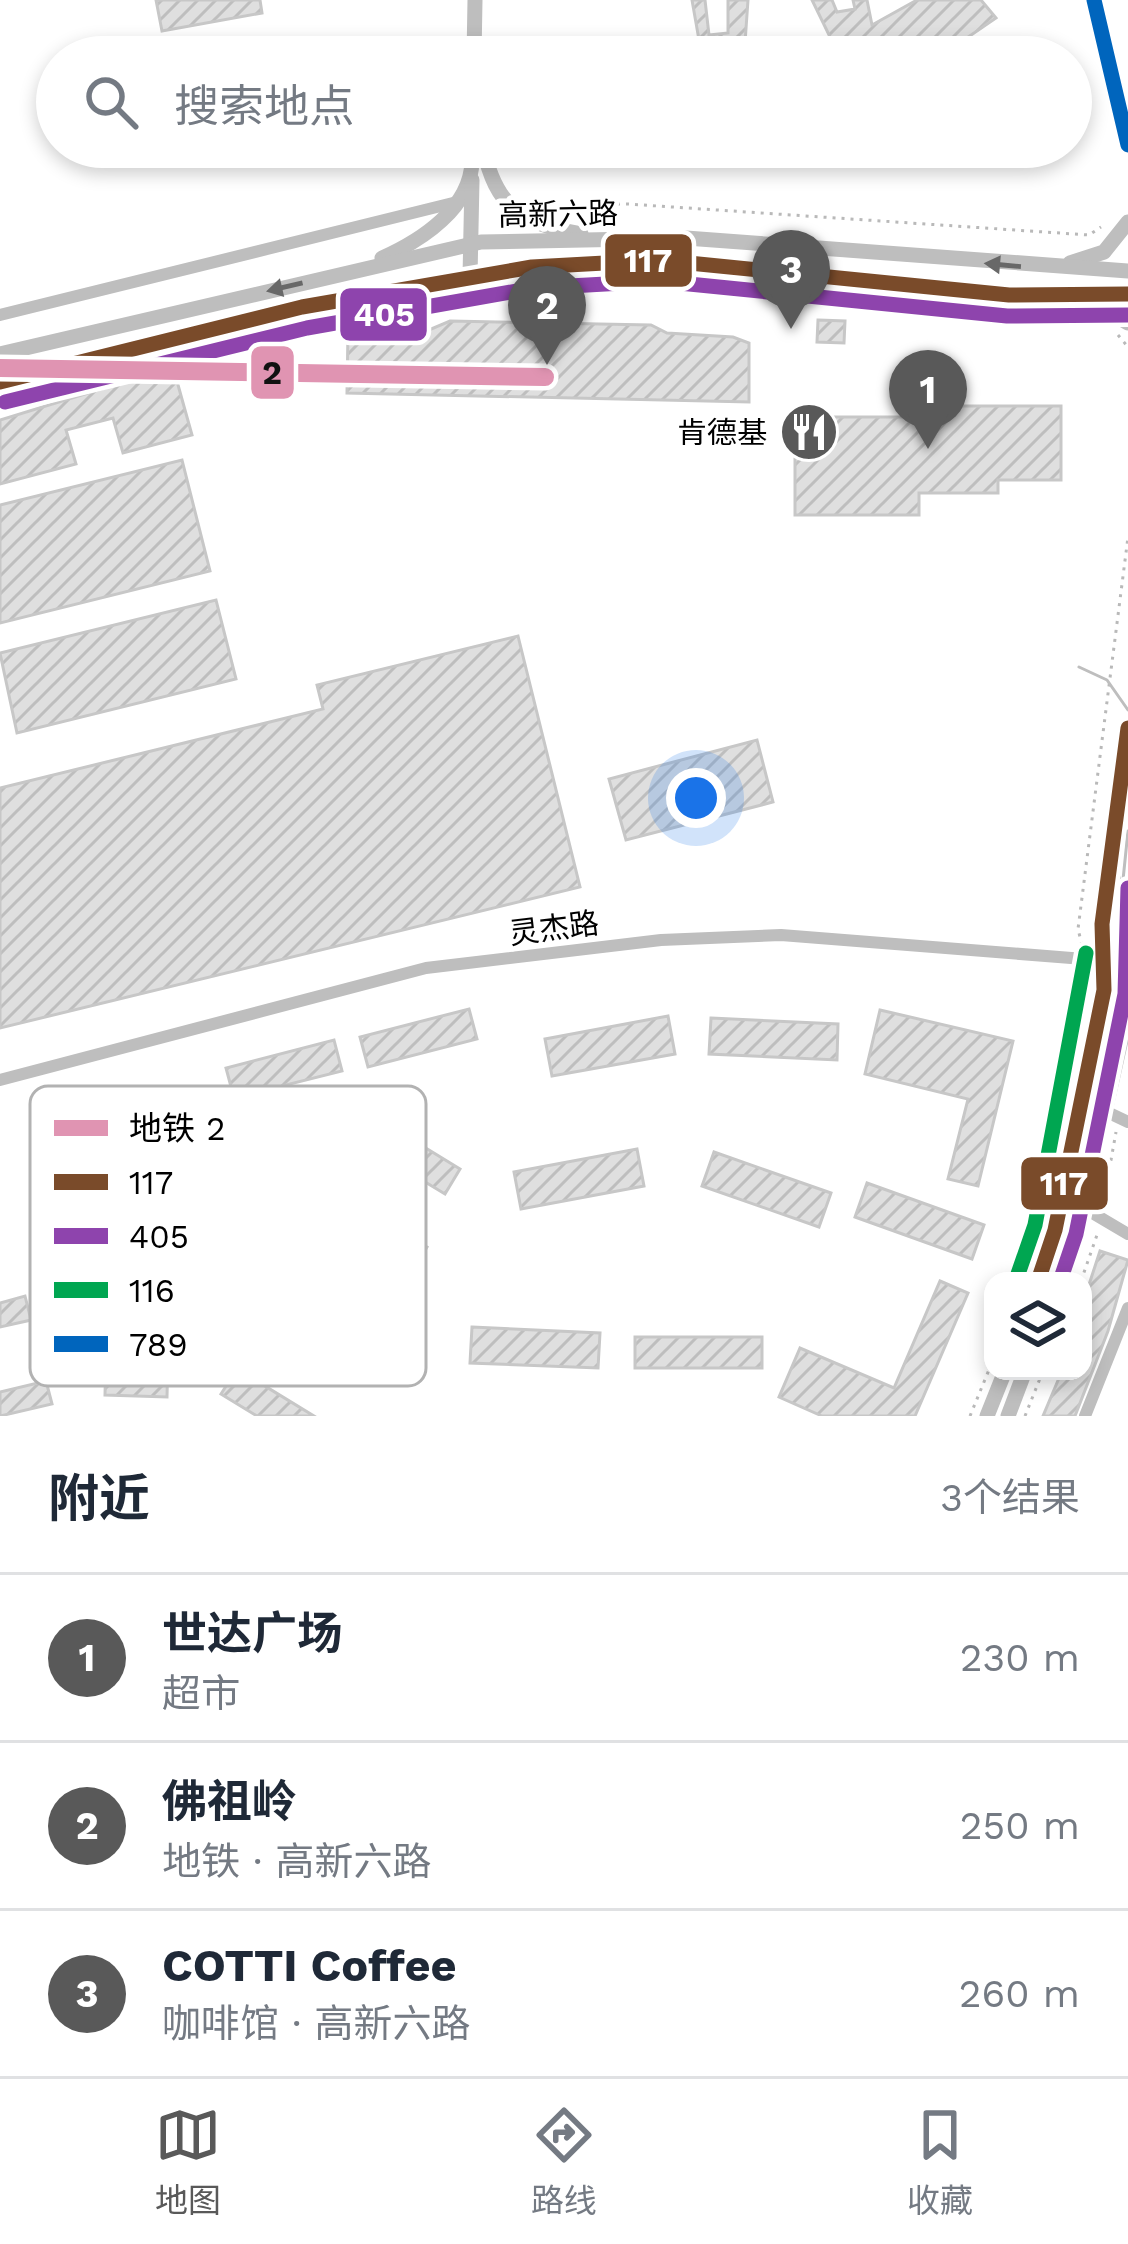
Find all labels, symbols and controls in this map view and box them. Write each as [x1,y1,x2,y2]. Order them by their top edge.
search box [36,36,1092,168]
icon: search [78,69,144,135]
text: 搜索地点 [174,80,354,133]
street label: 高新六路 [498,195,618,233]
pin: 3 [752,230,830,329]
line badge: 117 [603,232,694,289]
text: 117 [624,241,672,280]
one-way arrow [984,255,1022,274]
pin: 2 [508,266,586,365]
one-way arrow [266,278,303,297]
line badge: 405 [338,286,429,343]
text: 405 [353,295,415,334]
line badge: 2 [249,344,296,401]
pin: 1 [889,350,967,449]
text: 2 [262,353,282,392]
restaurant icon: 肯德基 [778,401,840,463]
place label: 肯德基 [677,415,767,450]
your location [666,768,726,828]
street label: 灵杰路 [507,905,601,951]
legend [30,1086,426,1386]
text: 地铁 2 [129,1109,226,1148]
line badge: 117 [1019,1155,1110,1212]
text: 117 [129,1163,173,1202]
text: 117 [1040,1164,1088,1203]
text: 405 [129,1217,189,1256]
text: 116 [129,1271,175,1310]
map controls [984,1272,1092,1380]
button: layers [984,1272,1092,1380]
text: 789 [129,1325,188,1364]
text: 附近 [48,1469,150,1528]
text: 3个结果 [940,1475,1080,1520]
text: 世达广场 [162,1607,342,1660]
text: 1 [79,1635,95,1680]
text: 230 m [960,1635,1080,1680]
text: 超市 [162,1671,240,1716]
text: 佛祖岭 [162,1775,297,1828]
text: 2 [75,1803,99,1848]
text: 250 m [960,1803,1080,1848]
text: 地铁 · 高新六路 [162,1839,431,1884]
text: COTTI Coffee [162,1939,457,1992]
text: 3 [75,1971,99,2016]
text: 260 m [959,1971,1080,2016]
text: 咖啡馆 · 高新六路 [162,2001,470,2046]
tab: 地图 [155,2102,221,2222]
tab: 路线 [531,2102,597,2222]
tab: 收藏 [907,2102,973,2222]

